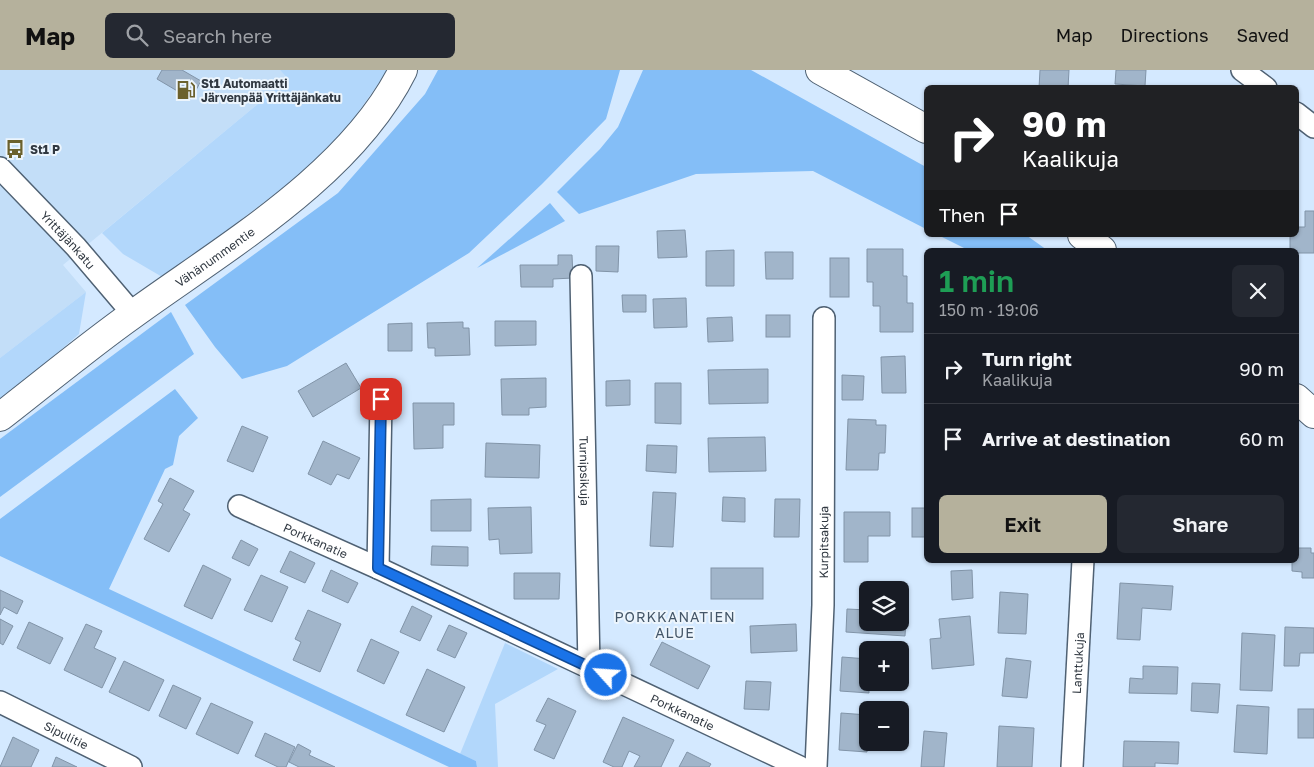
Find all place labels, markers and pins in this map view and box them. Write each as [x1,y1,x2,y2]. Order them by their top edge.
place label: St1 Automaatti Järvenpää Yrittäjänkatu [201,76,341,105]
fuel station icon: St1 Automaatti Järvenpää Yrittäjänkatu [175,79,197,101]
bus stop icon: St1 P [4,138,26,160]
place label: St1 P [30,142,60,157]
pin [360,378,402,420]

